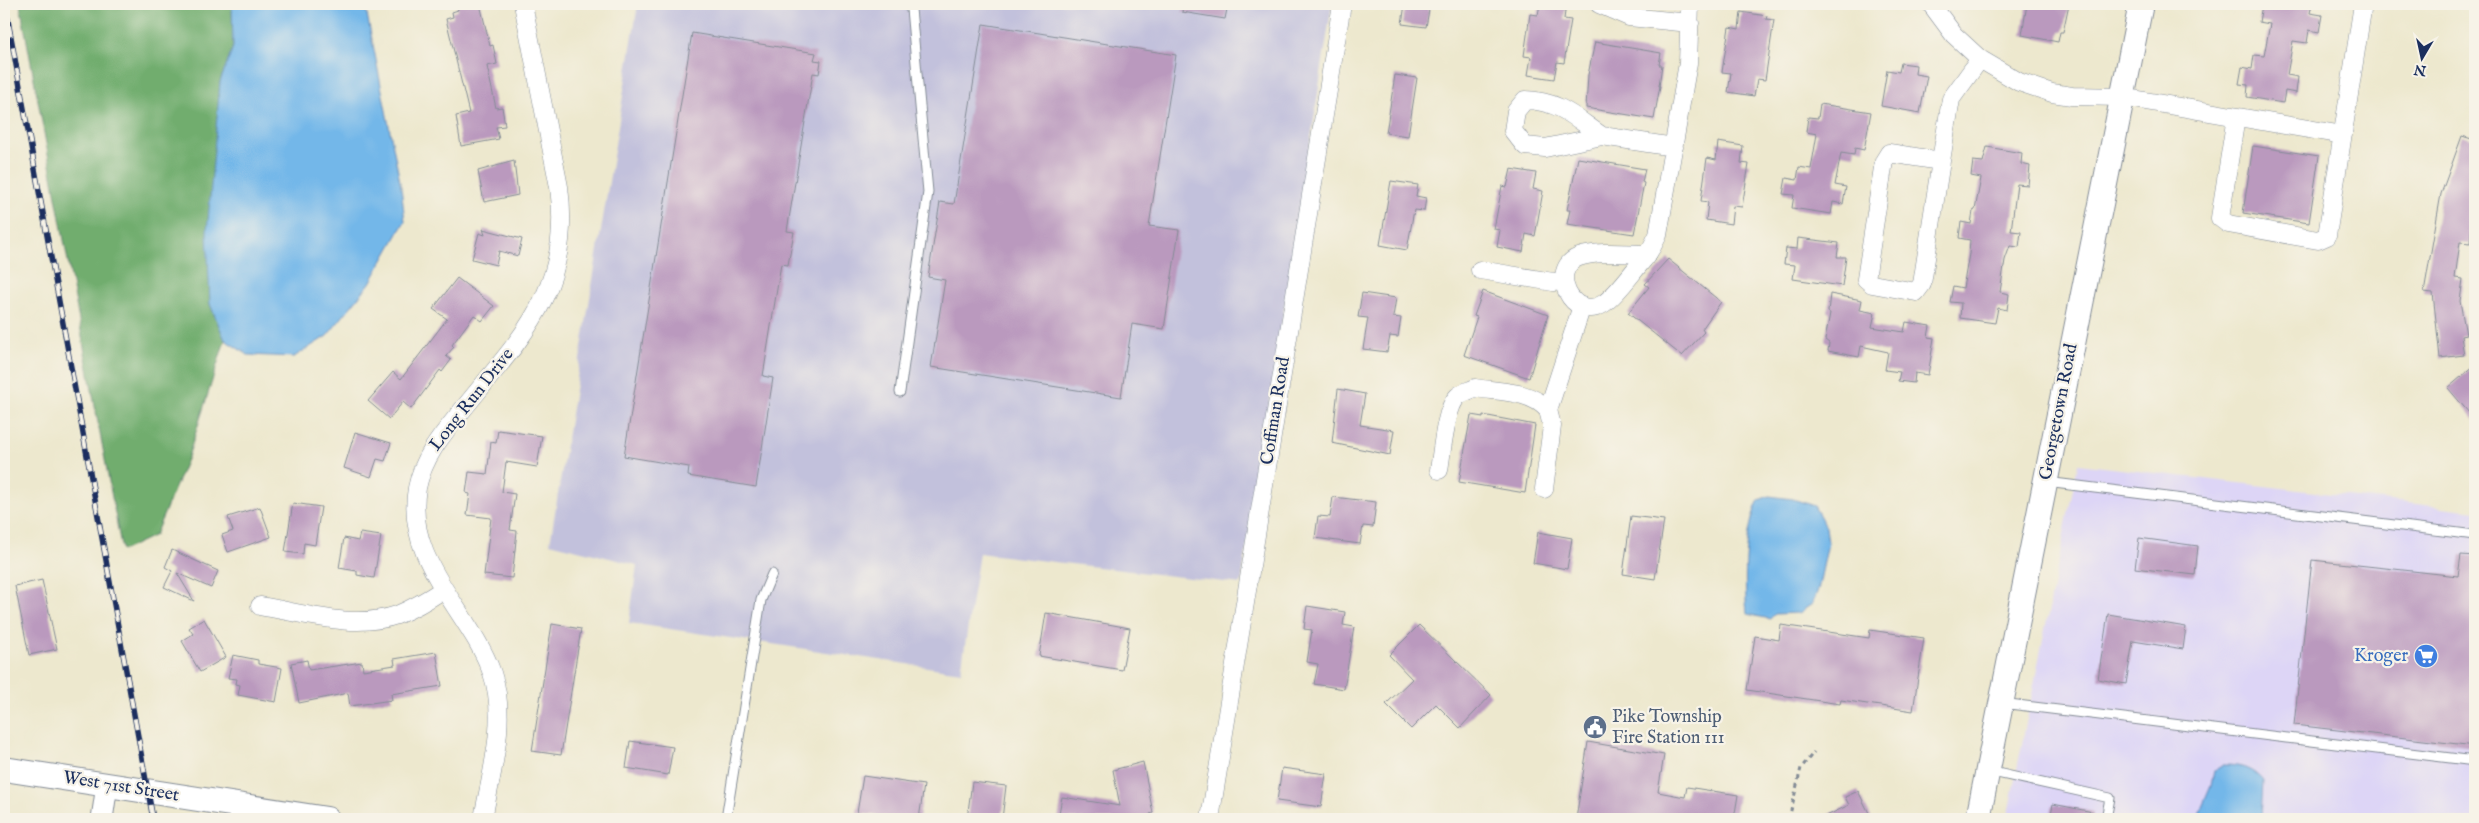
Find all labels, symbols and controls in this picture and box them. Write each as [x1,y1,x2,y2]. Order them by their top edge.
north arrow [2396,32,2446,82]
text: N [2413,60,2429,80]
street label: Georgetown Road [2034,341,2084,482]
street label: Long Run Drive [425,344,519,456]
street label: Coffman Road [1256,355,1296,467]
supermarket icon: Kroger [2413,643,2439,669]
place label: Kroger [2354,645,2408,668]
place label: Pike Township Fire Station 111 [1612,706,1724,750]
public building icon: Pike Township Fire Station 111 [1582,714,1608,740]
street label: West 71st Street [61,766,181,808]

